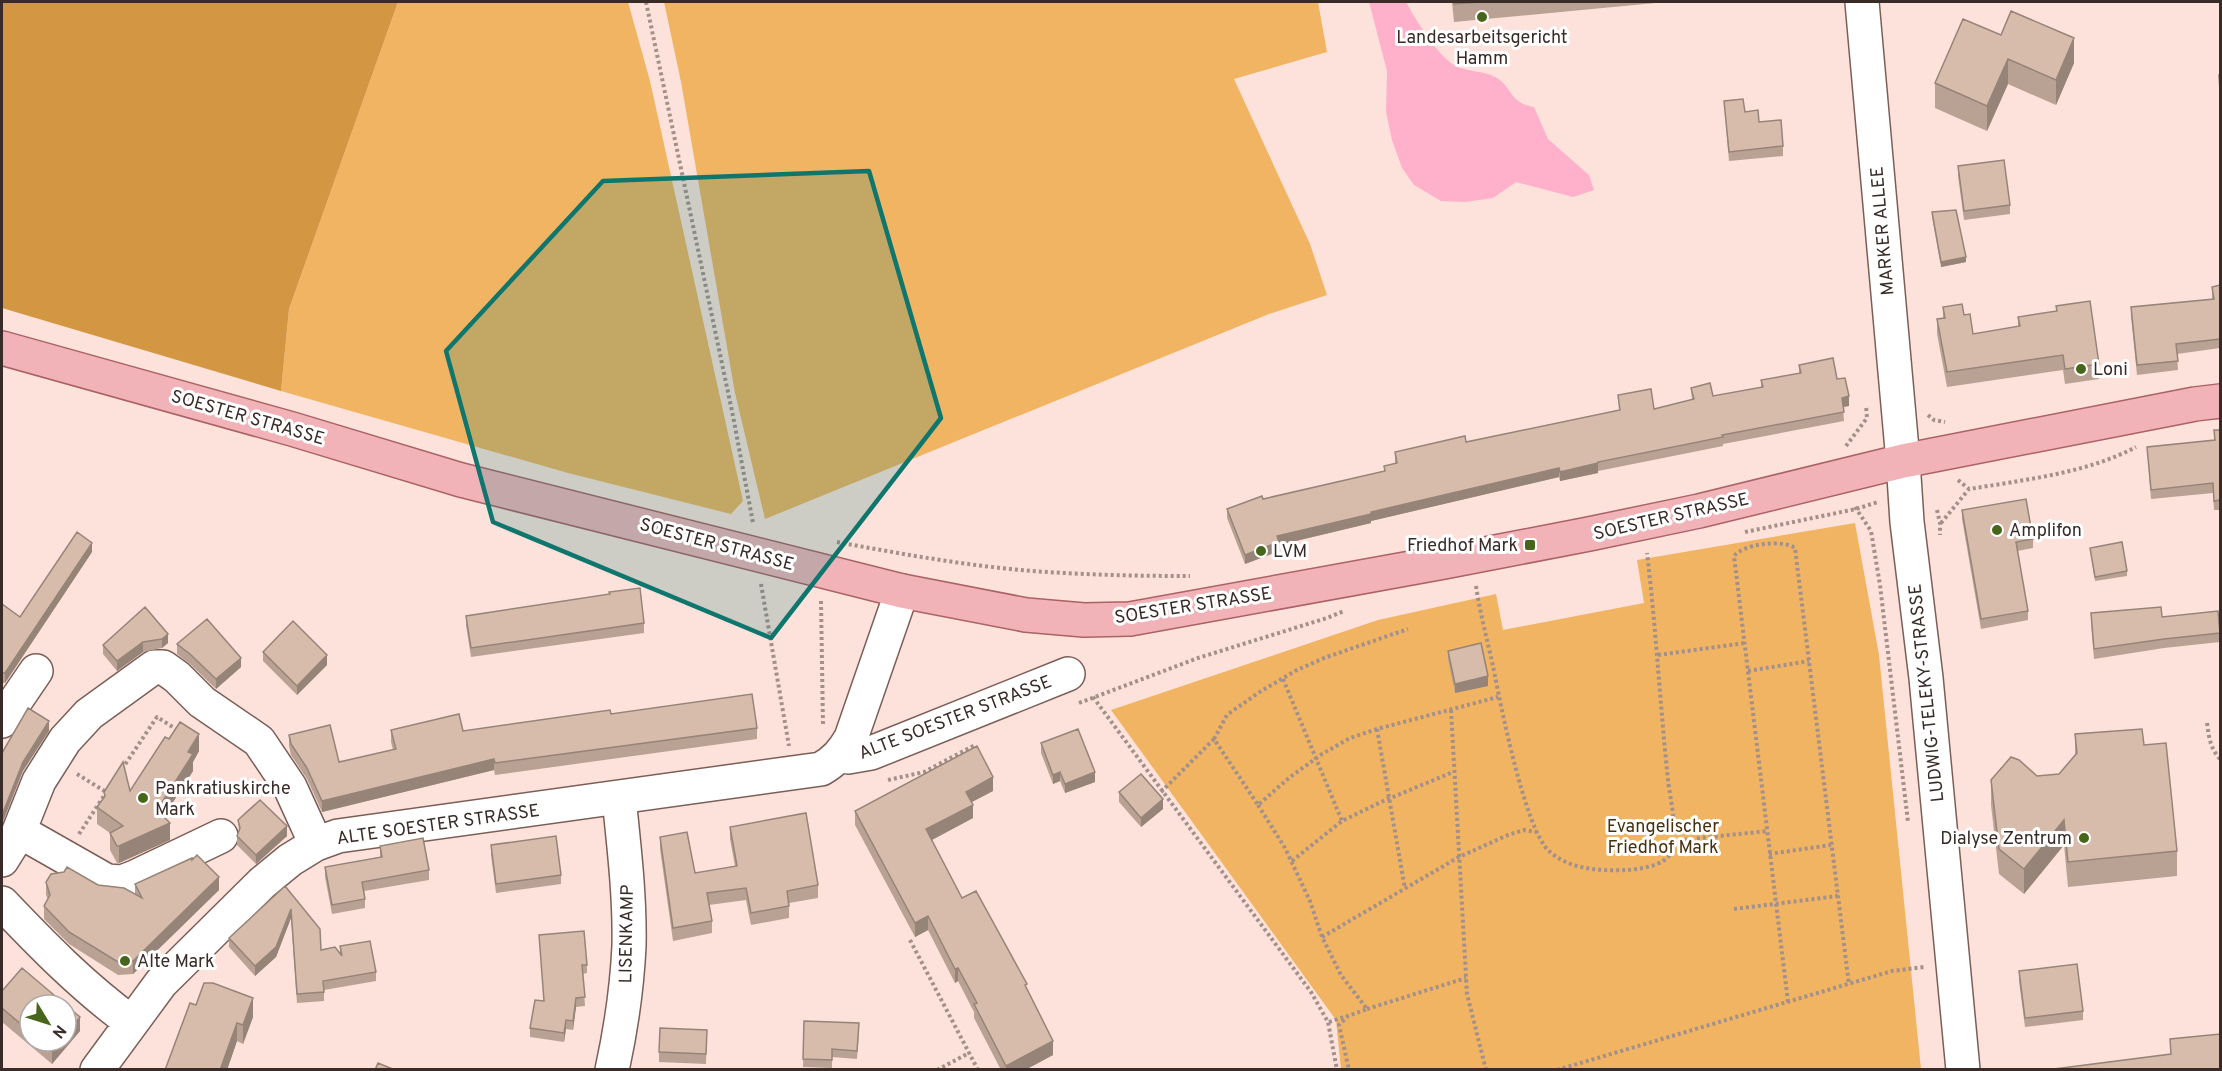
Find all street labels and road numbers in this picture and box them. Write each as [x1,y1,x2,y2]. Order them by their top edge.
street label: MARKER ALLEE [1866,165,1901,296]
street label: SOESTER STRASSE [168,386,327,451]
street label: SOESTER STRASSE [1591,488,1751,547]
street label: SOESTER STRASSE [637,514,796,577]
street label: LUDWIG-TELEKY-STRASSE [1905,582,1950,803]
street label: SOESTER STRASSE [1113,583,1273,630]
street label: ALTE SOESTER STRASSE [856,671,1055,766]
street label: ALTE SOESTER STRASSE [335,800,541,851]
street label: LISENKAMP [615,884,640,984]

